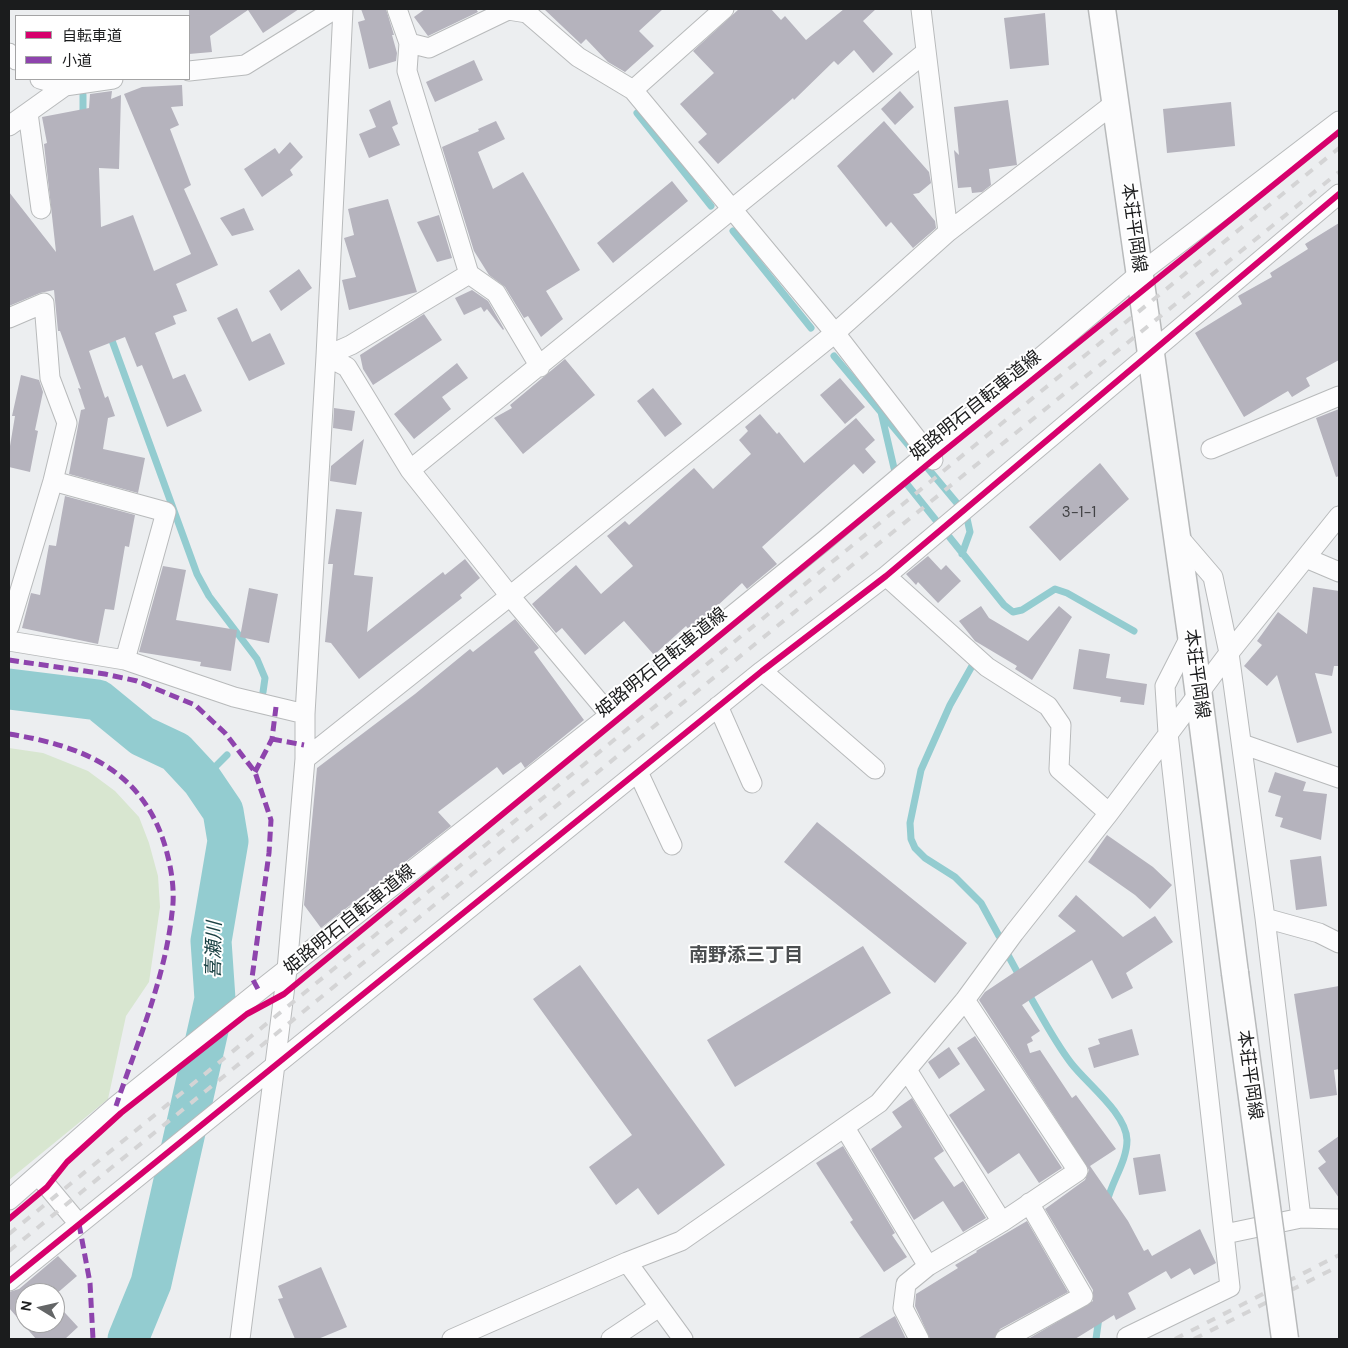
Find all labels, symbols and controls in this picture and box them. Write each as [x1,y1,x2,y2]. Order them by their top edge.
legend [15,15,190,80]
text: 自転車道 [62,26,122,46]
text: 小道 [62,51,92,71]
street label: 本荘平岡線 [1116,182,1150,274]
street label: 姫路明石自転車道線 [906,347,1046,465]
house number: 3-1-1 [1062,504,1096,522]
street label: 姫路明石自転車道線 [592,604,732,722]
street label: 本荘平岡線 [1179,628,1213,720]
street label: 姫路明石自転車道線 [280,861,420,979]
water label: 喜瀬川 [203,921,227,979]
district label: 南野添三丁目 [689,945,803,967]
street label: 本荘平岡線 [1232,1029,1266,1121]
north arrow [15,1283,65,1333]
text: N [16,1299,36,1312]

